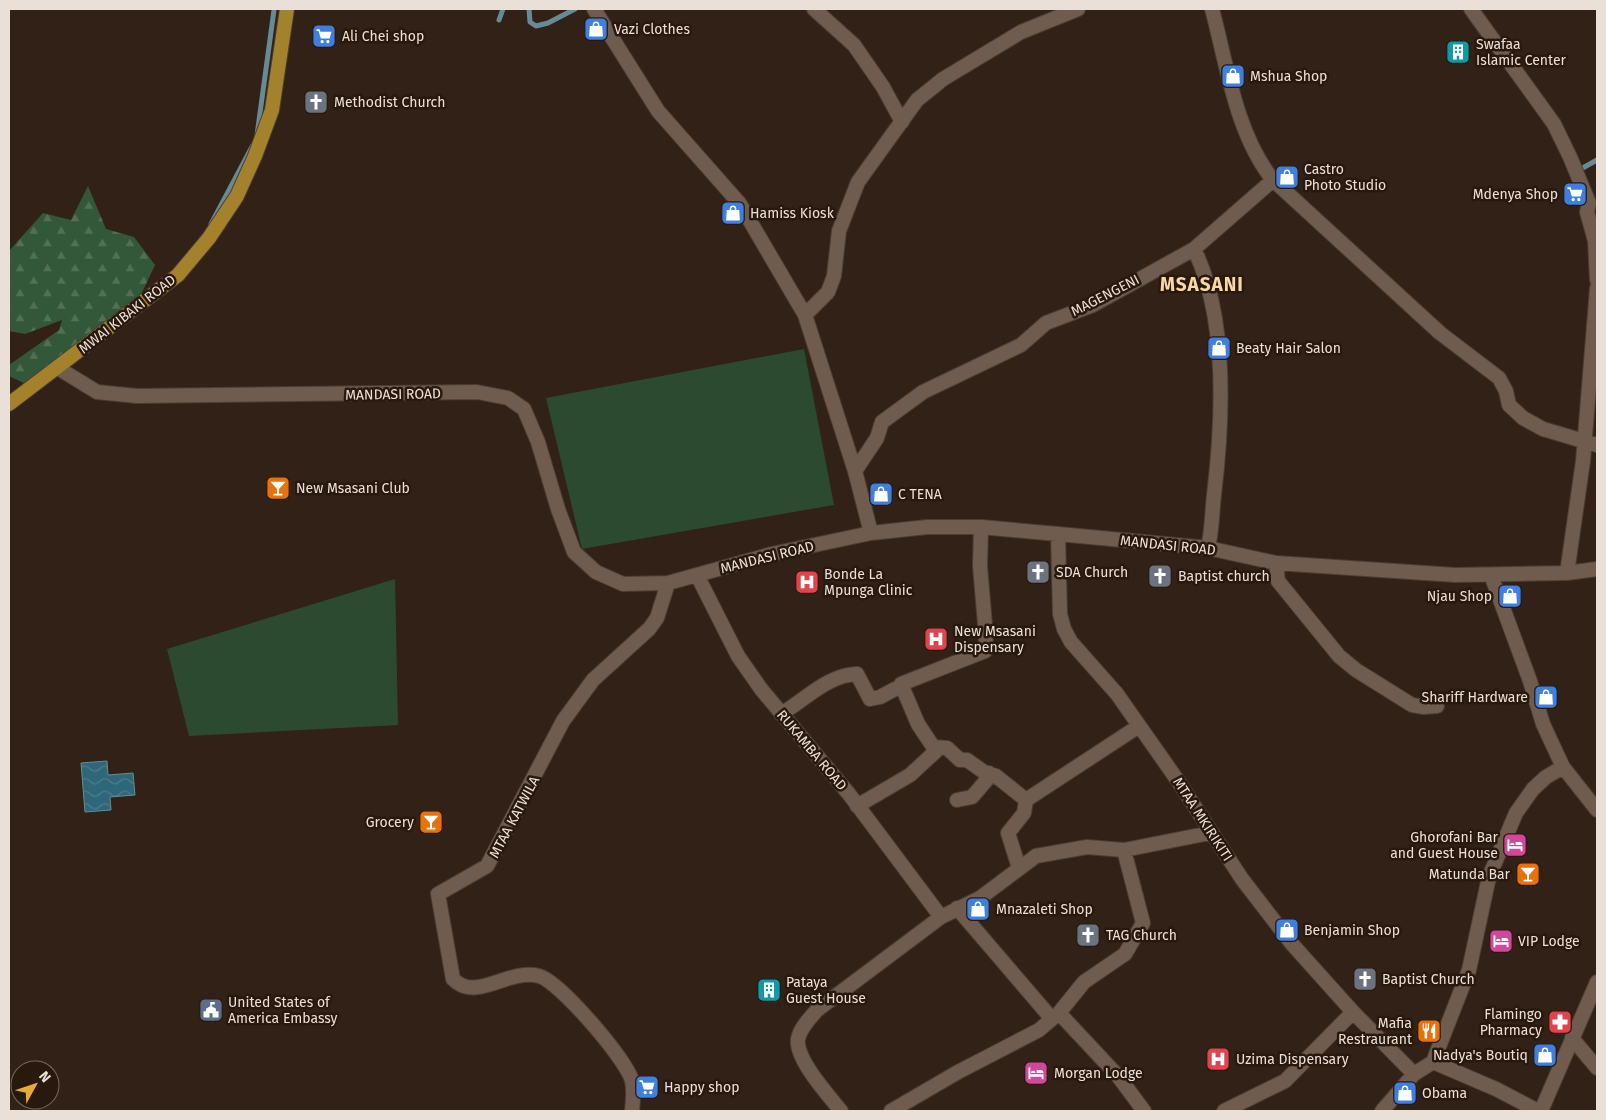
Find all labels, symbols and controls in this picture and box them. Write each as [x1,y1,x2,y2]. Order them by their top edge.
shop icon: Vazi Clothes [583,16,609,42]
place label: Vazi Clothes [614,21,690,38]
supermarket icon: Ali Chei shop [311,23,337,49]
place label: Ali Chei shop [342,28,424,45]
place label: Swafaa Islamic Center [1476,36,1567,69]
building icon: Swafaa Islamic Center [1445,39,1471,65]
shop icon: Mshua Shop [1220,63,1246,89]
place label: Mshua Shop [1250,68,1327,85]
church icon: Methodist Church [303,89,329,115]
place label: Methodist Church [334,94,446,111]
place label: Castro Photo Studio [1304,161,1386,194]
shop icon: Castro Photo Studio [1274,164,1300,190]
supermarket icon: Mdenya Shop [1562,181,1588,207]
place label: Mdenya Shop [1473,186,1558,203]
shop icon: Hamiss Kiosk [720,200,746,226]
place label: Hamiss Kiosk [750,205,835,222]
street label: MWAI KIBAKI ROAD [76,271,179,357]
street label: MAGENGENI [1068,271,1142,320]
district label: MSASANI [1160,273,1244,296]
shop icon: Beaty Hair Salon [1206,335,1232,361]
place label: Beaty Hair Salon [1236,340,1341,357]
street label: MANDASI ROAD [345,385,441,404]
bar icon: New Msasani Club [265,475,291,501]
place label: New Msasani Club [296,480,410,497]
shop icon: C TENA [868,481,894,507]
place label: C TENA [898,486,942,503]
street label: MANDASI ROAD [1119,532,1216,559]
street label: MANDASI ROAD [719,538,816,577]
church icon: SDA Church [1025,559,1051,585]
church icon: Baptist church [1147,563,1173,589]
place label: SDA Church [1056,564,1128,581]
place label: Bonde La Mpunga Clinic [824,566,913,599]
place label: Baptist church [1178,568,1270,585]
hospital icon: Bonde La Mpunga Clinic [794,569,820,595]
shop icon: Njau Shop [1497,583,1523,609]
place label: Njau Shop [1427,588,1492,605]
place label: New Msasani Dispensary [954,623,1036,656]
hospital icon: New Msasani Dispensary [923,626,949,652]
shop icon: Shariff Hardware [1533,684,1559,710]
place label: Shariff Hardware [1422,689,1528,706]
street label: RUKAMBA ROAD [773,707,850,794]
street label: MTAA KATWILA [486,773,543,861]
street label: MTAA MKIRIKITI [1169,774,1236,864]
bar icon: Grocery [418,809,444,835]
place label: Grocery [366,814,414,831]
place label: Ghorofani Bar and Guest House [1390,829,1499,862]
hotel icon: Ghorofani Bar and Guest House [1502,832,1528,858]
bar icon: Matunda Bar [1515,861,1541,887]
place label: Matunda Bar [1429,866,1511,883]
shop icon: Mnazaleti Shop [965,896,991,922]
place label: Mnazaleti Shop [996,901,1093,918]
shop icon: Benjamin Shop [1274,917,1300,943]
church icon: TAG Church [1075,922,1101,948]
place label: Benjamin Shop [1304,922,1400,939]
place label: TAG Church [1106,927,1177,944]
hotel icon: VIP Lodge [1488,928,1514,954]
place label: VIP Lodge [1518,933,1580,950]
church icon: Baptist Church [1352,966,1378,992]
place label: Baptist Church [1382,971,1475,988]
place label: Pataya Guest House [786,974,866,1007]
building icon: Pataya Guest House [756,977,782,1003]
place label: United States of America Embassy [228,994,338,1027]
public building icon: United States of America Embassy [198,997,224,1023]
place label: Flamingo Pharmacy [1480,1006,1542,1039]
pharmacy icon: Flamingo Pharmacy [1547,1009,1573,1035]
place label: Mafia Restraurant [1338,1015,1413,1048]
restaurant icon: Mafia Restraurant [1416,1018,1442,1044]
shop icon: Nadya's Boutiq [1532,1042,1558,1068]
hospital icon: Uzima Dispensary [1205,1046,1231,1072]
place label: Nadya's Boutiq [1433,1047,1528,1064]
place label: Uzima Dispensary [1236,1051,1349,1068]
north arrow [10,1060,60,1110]
hotel icon: Morgan Lodge [1023,1060,1049,1086]
place label: Morgan Lodge [1054,1065,1143,1082]
text: N [35,1068,54,1086]
supermarket icon: Happy shop [634,1074,660,1100]
place label: Happy shop [664,1079,740,1096]
shop icon: Obama [1392,1080,1418,1106]
place label: Obama [1422,1085,1467,1102]

